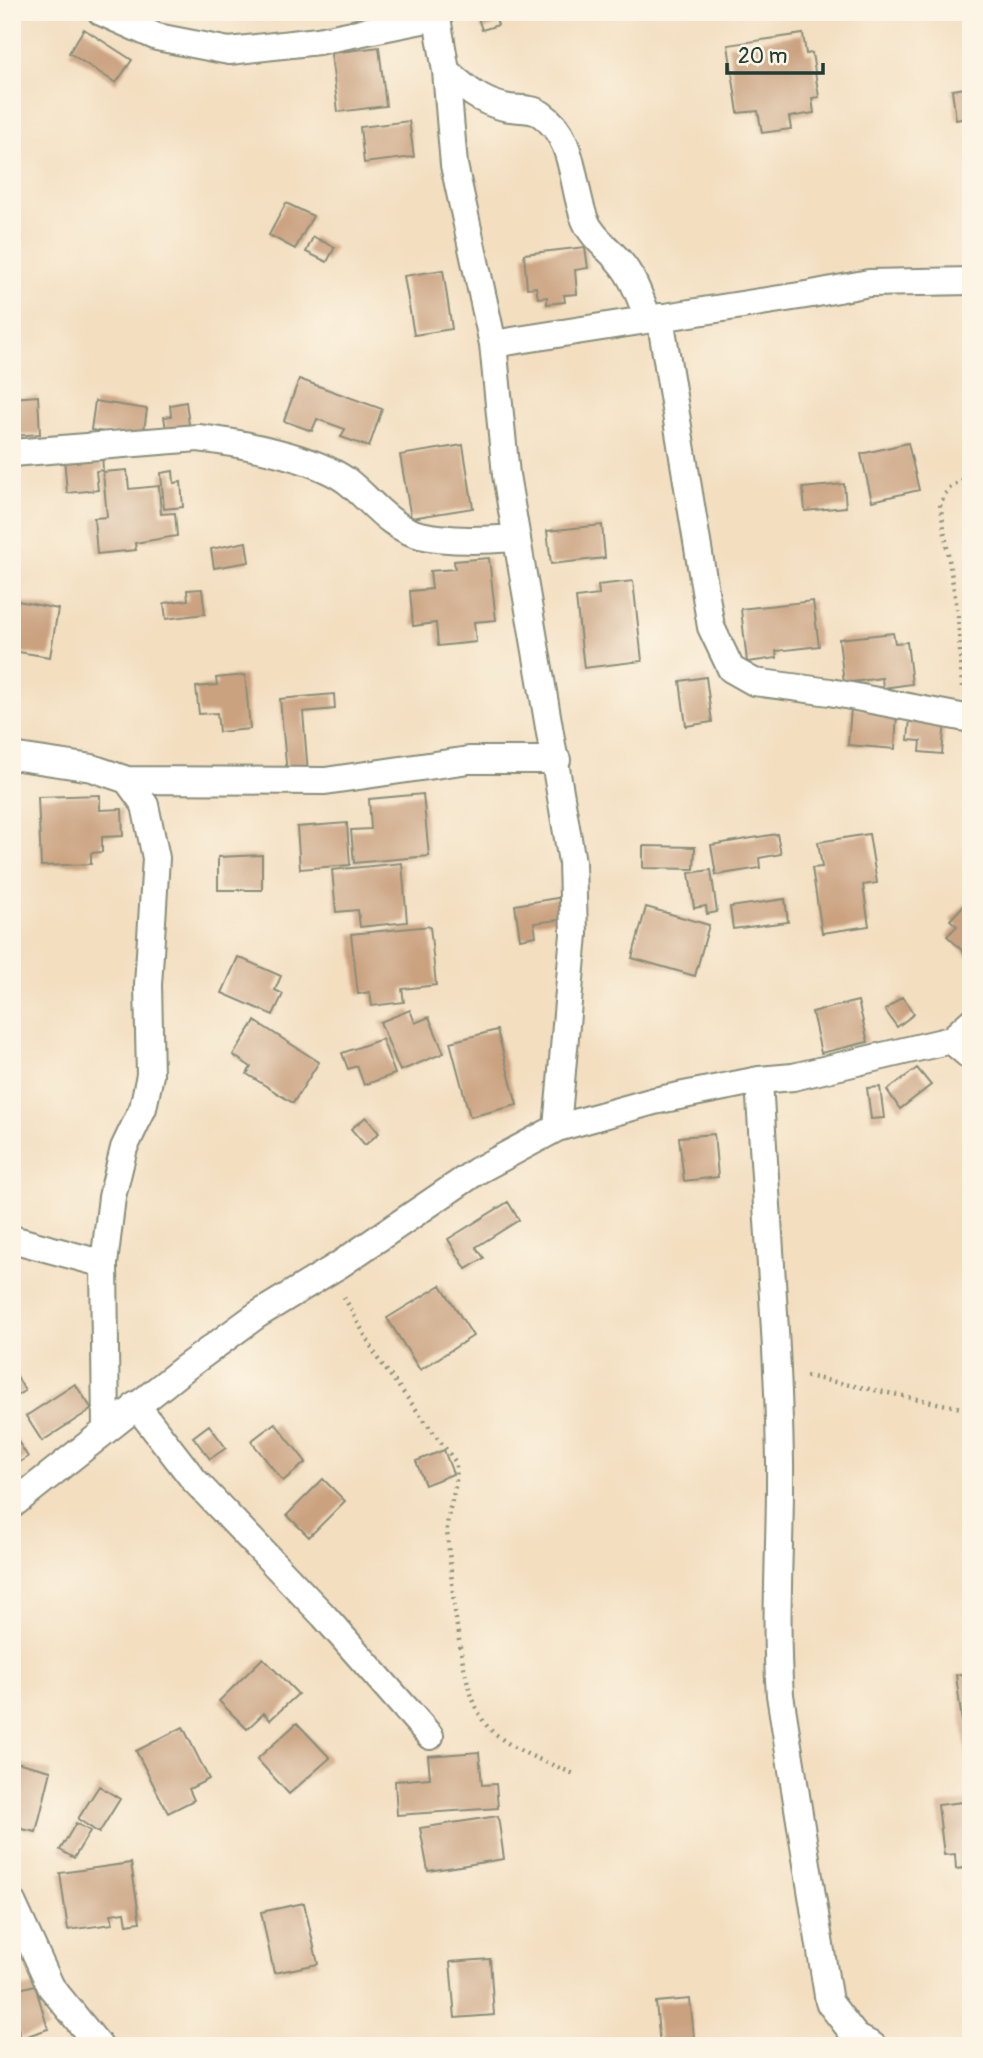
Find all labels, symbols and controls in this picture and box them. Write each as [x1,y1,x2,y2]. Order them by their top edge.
scale bar [727,32,824,76]
text: 20 m [738,43,787,70]

